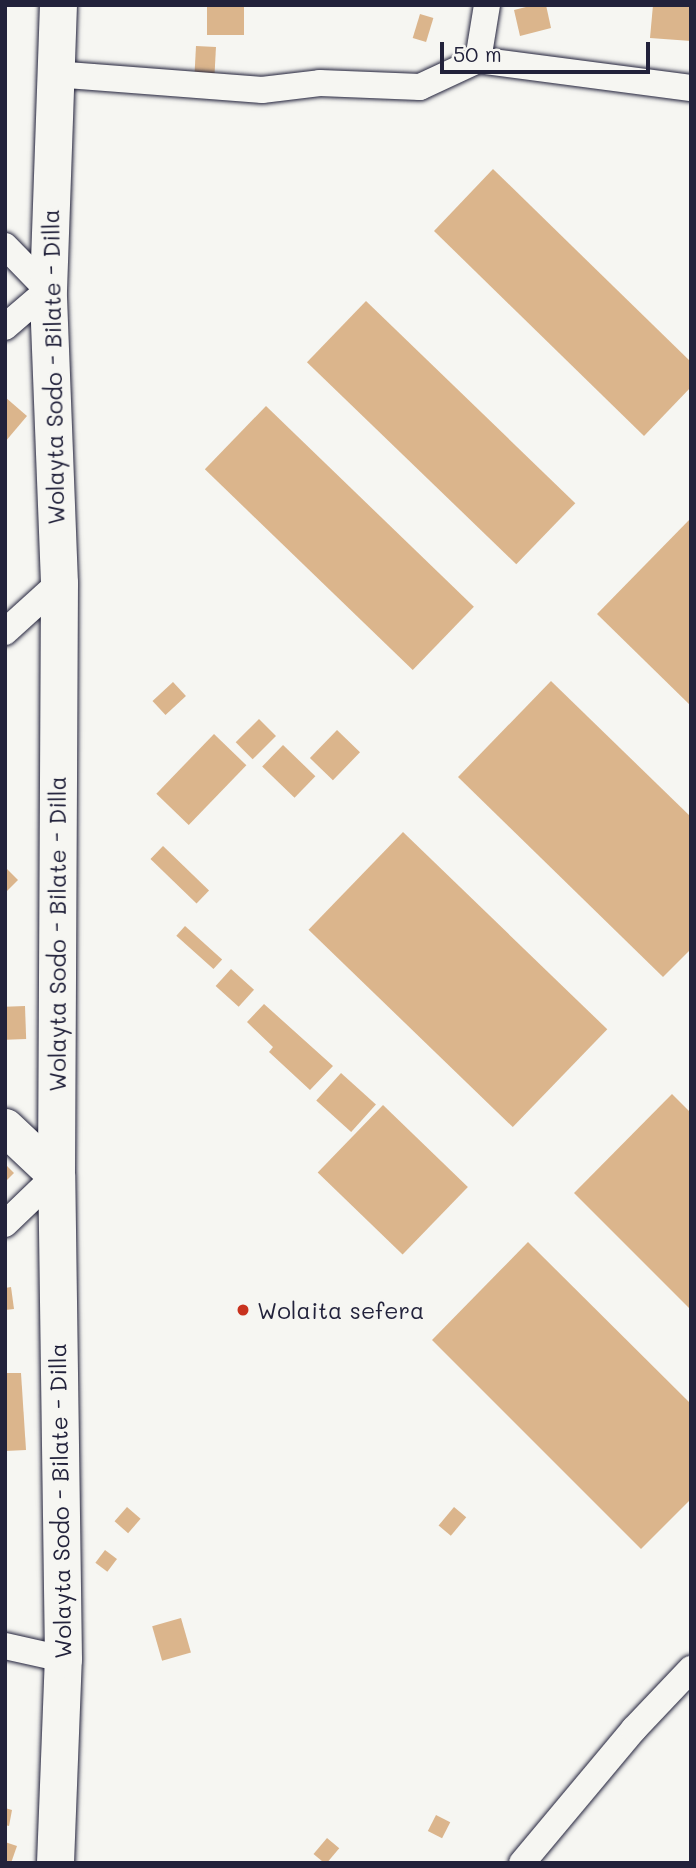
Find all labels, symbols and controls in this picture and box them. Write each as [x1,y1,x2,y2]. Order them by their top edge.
scale bar [444,28,654,72]
text: 50 m [453,40,502,67]
street label: Wolayta Sodo - Bilate - Dilla [36,209,70,525]
street label: Wolayta Sodo - Bilate - Dilla [43,776,71,1092]
place label: Wolaita sefera [257,1296,424,1324]
marker: Wolaita sefera [235,1302,251,1318]
street label: Wolayta Sodo - Bilate - Dilla [43,1343,77,1659]

